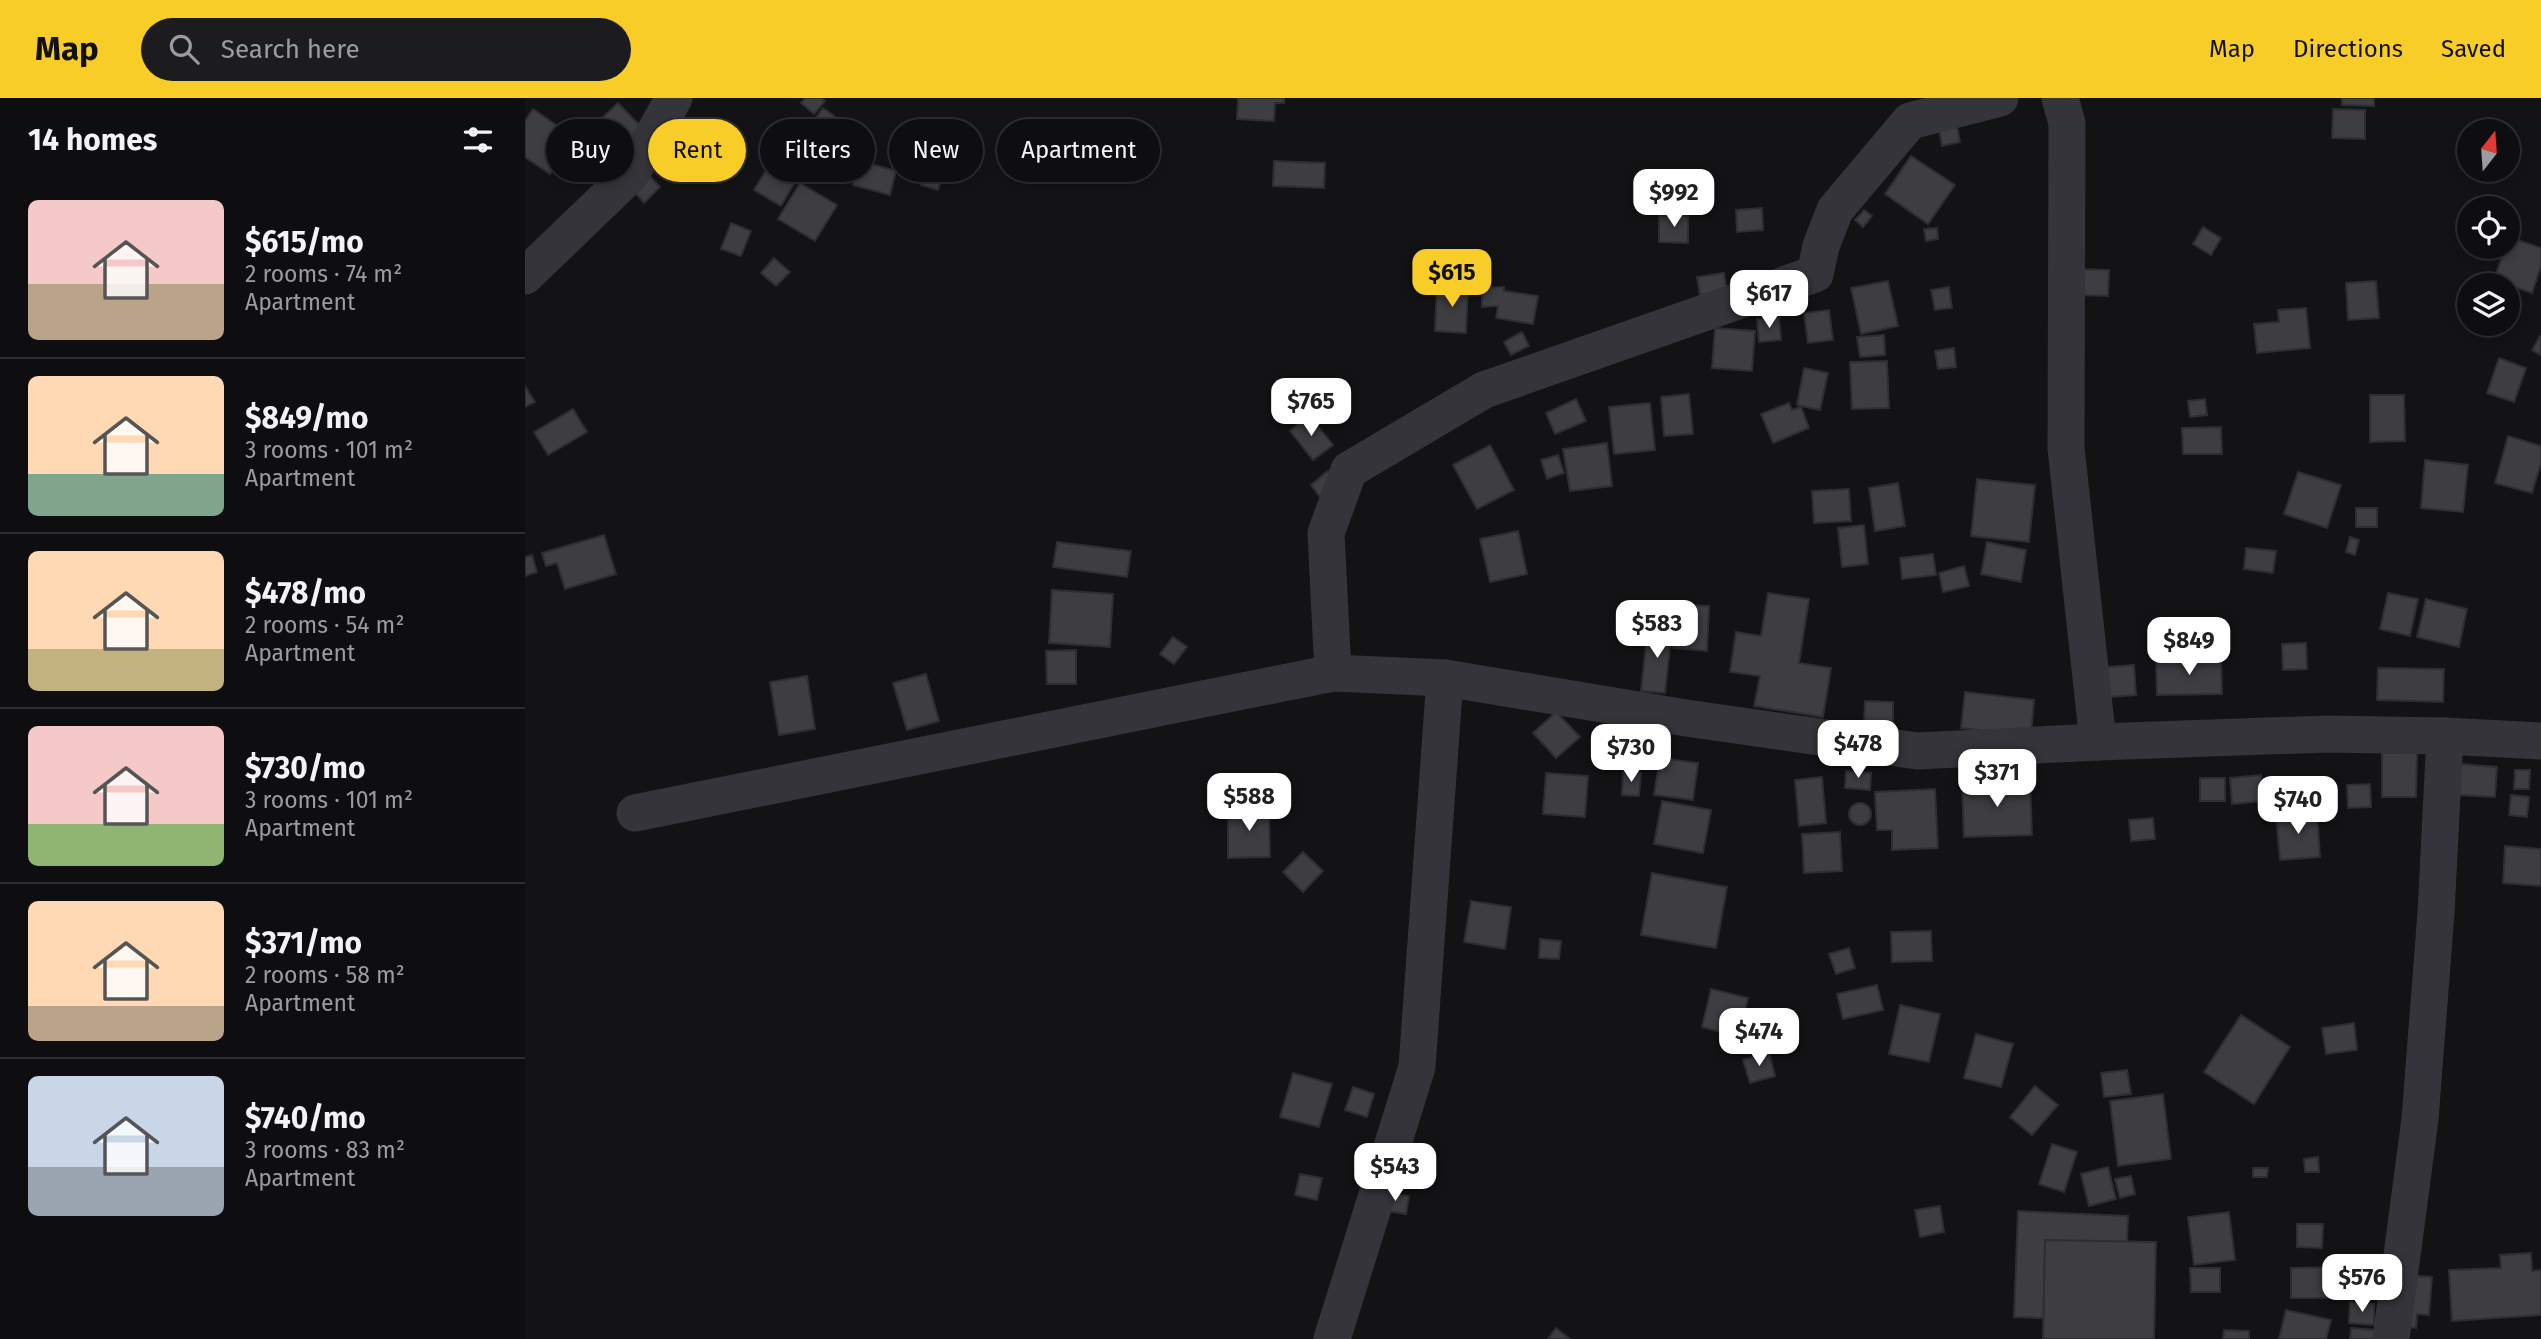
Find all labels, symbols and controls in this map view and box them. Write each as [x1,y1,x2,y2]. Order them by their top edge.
search box [141,18,631,81]
text: Map [35,29,99,69]
icon: search [165,30,203,68]
text: Search here [221,34,360,65]
text: Map [2209,35,2255,63]
text: Directions [2293,35,2403,63]
text: Saved [2441,35,2506,63]
chip: Buy [546,119,634,182]
chip: Rent [648,119,746,182]
chip: Filters [760,119,875,182]
chip: New [889,119,983,182]
chip: Apartment [997,119,1160,182]
north arrow [2457,119,2520,182]
map controls [2457,119,2520,336]
icon: filters [459,121,497,159]
text: 14 homes [28,122,157,158]
pin: $992 [1633,170,1715,229]
text: $992 [1649,178,1699,206]
button: locate [2457,196,2520,259]
text: $615/mo [245,224,364,260]
icon: home [84,228,168,312]
pin: $615 [1411,250,1493,309]
text: $615 [1428,258,1476,286]
text: 2 rooms · 74 m² [245,260,402,288]
pin: $617 [1728,271,1810,330]
button: layers [2457,273,2520,336]
text: $617 [1746,279,1792,307]
text: Apartment [245,288,355,316]
pin: $765 [1270,378,1352,438]
text: $765 [1287,387,1335,415]
text: $849/mo [245,400,368,436]
icon: home [84,404,168,488]
text: 3 rooms · 101 m² [245,436,413,464]
text: Apartment [245,464,355,492]
text: $478/mo [245,575,366,611]
icon: home [84,579,168,663]
pin: $583 [1616,601,1698,660]
text: $583 [1632,609,1682,637]
text: 2 rooms · 54 m² [245,611,404,639]
pin: $849 [2148,618,2230,677]
text: $849 [2163,626,2215,654]
text: Apartment [245,639,355,667]
pin: $478 [1817,720,1899,780]
pin: $730 [1590,724,1672,784]
text: $478 [1834,729,1882,757]
text: $730 [1607,733,1655,761]
text: $730/mo [245,750,365,786]
pin: $371 [1956,750,2038,809]
icon: home [84,754,168,838]
text: $371 [1974,758,2020,786]
pin: $588 [1208,774,1290,833]
pin: $740 [2257,776,2339,836]
text: $588 [1223,782,1275,810]
text: $740 [2274,785,2322,813]
text: 3 rooms · 101 m² [245,786,413,814]
text: Apartment [245,814,355,842]
text: $371/mo [245,925,362,961]
icon: home [84,929,168,1013]
text: 2 rooms · 58 m² [245,961,405,989]
text: Apartment [245,989,355,1017]
pin: $474 [1718,1009,1800,1068]
text: $474 [1735,1017,1783,1045]
text: $740/mo [245,1100,366,1136]
icon: home [84,1104,168,1188]
text: 3 rooms · 83 m² [245,1136,405,1164]
pin: $543 [1354,1144,1436,1203]
text: $543 [1370,1152,1420,1180]
text: Apartment [245,1164,355,1192]
pin: $576 [2321,1254,2403,1314]
text: $576 [2338,1263,2386,1291]

